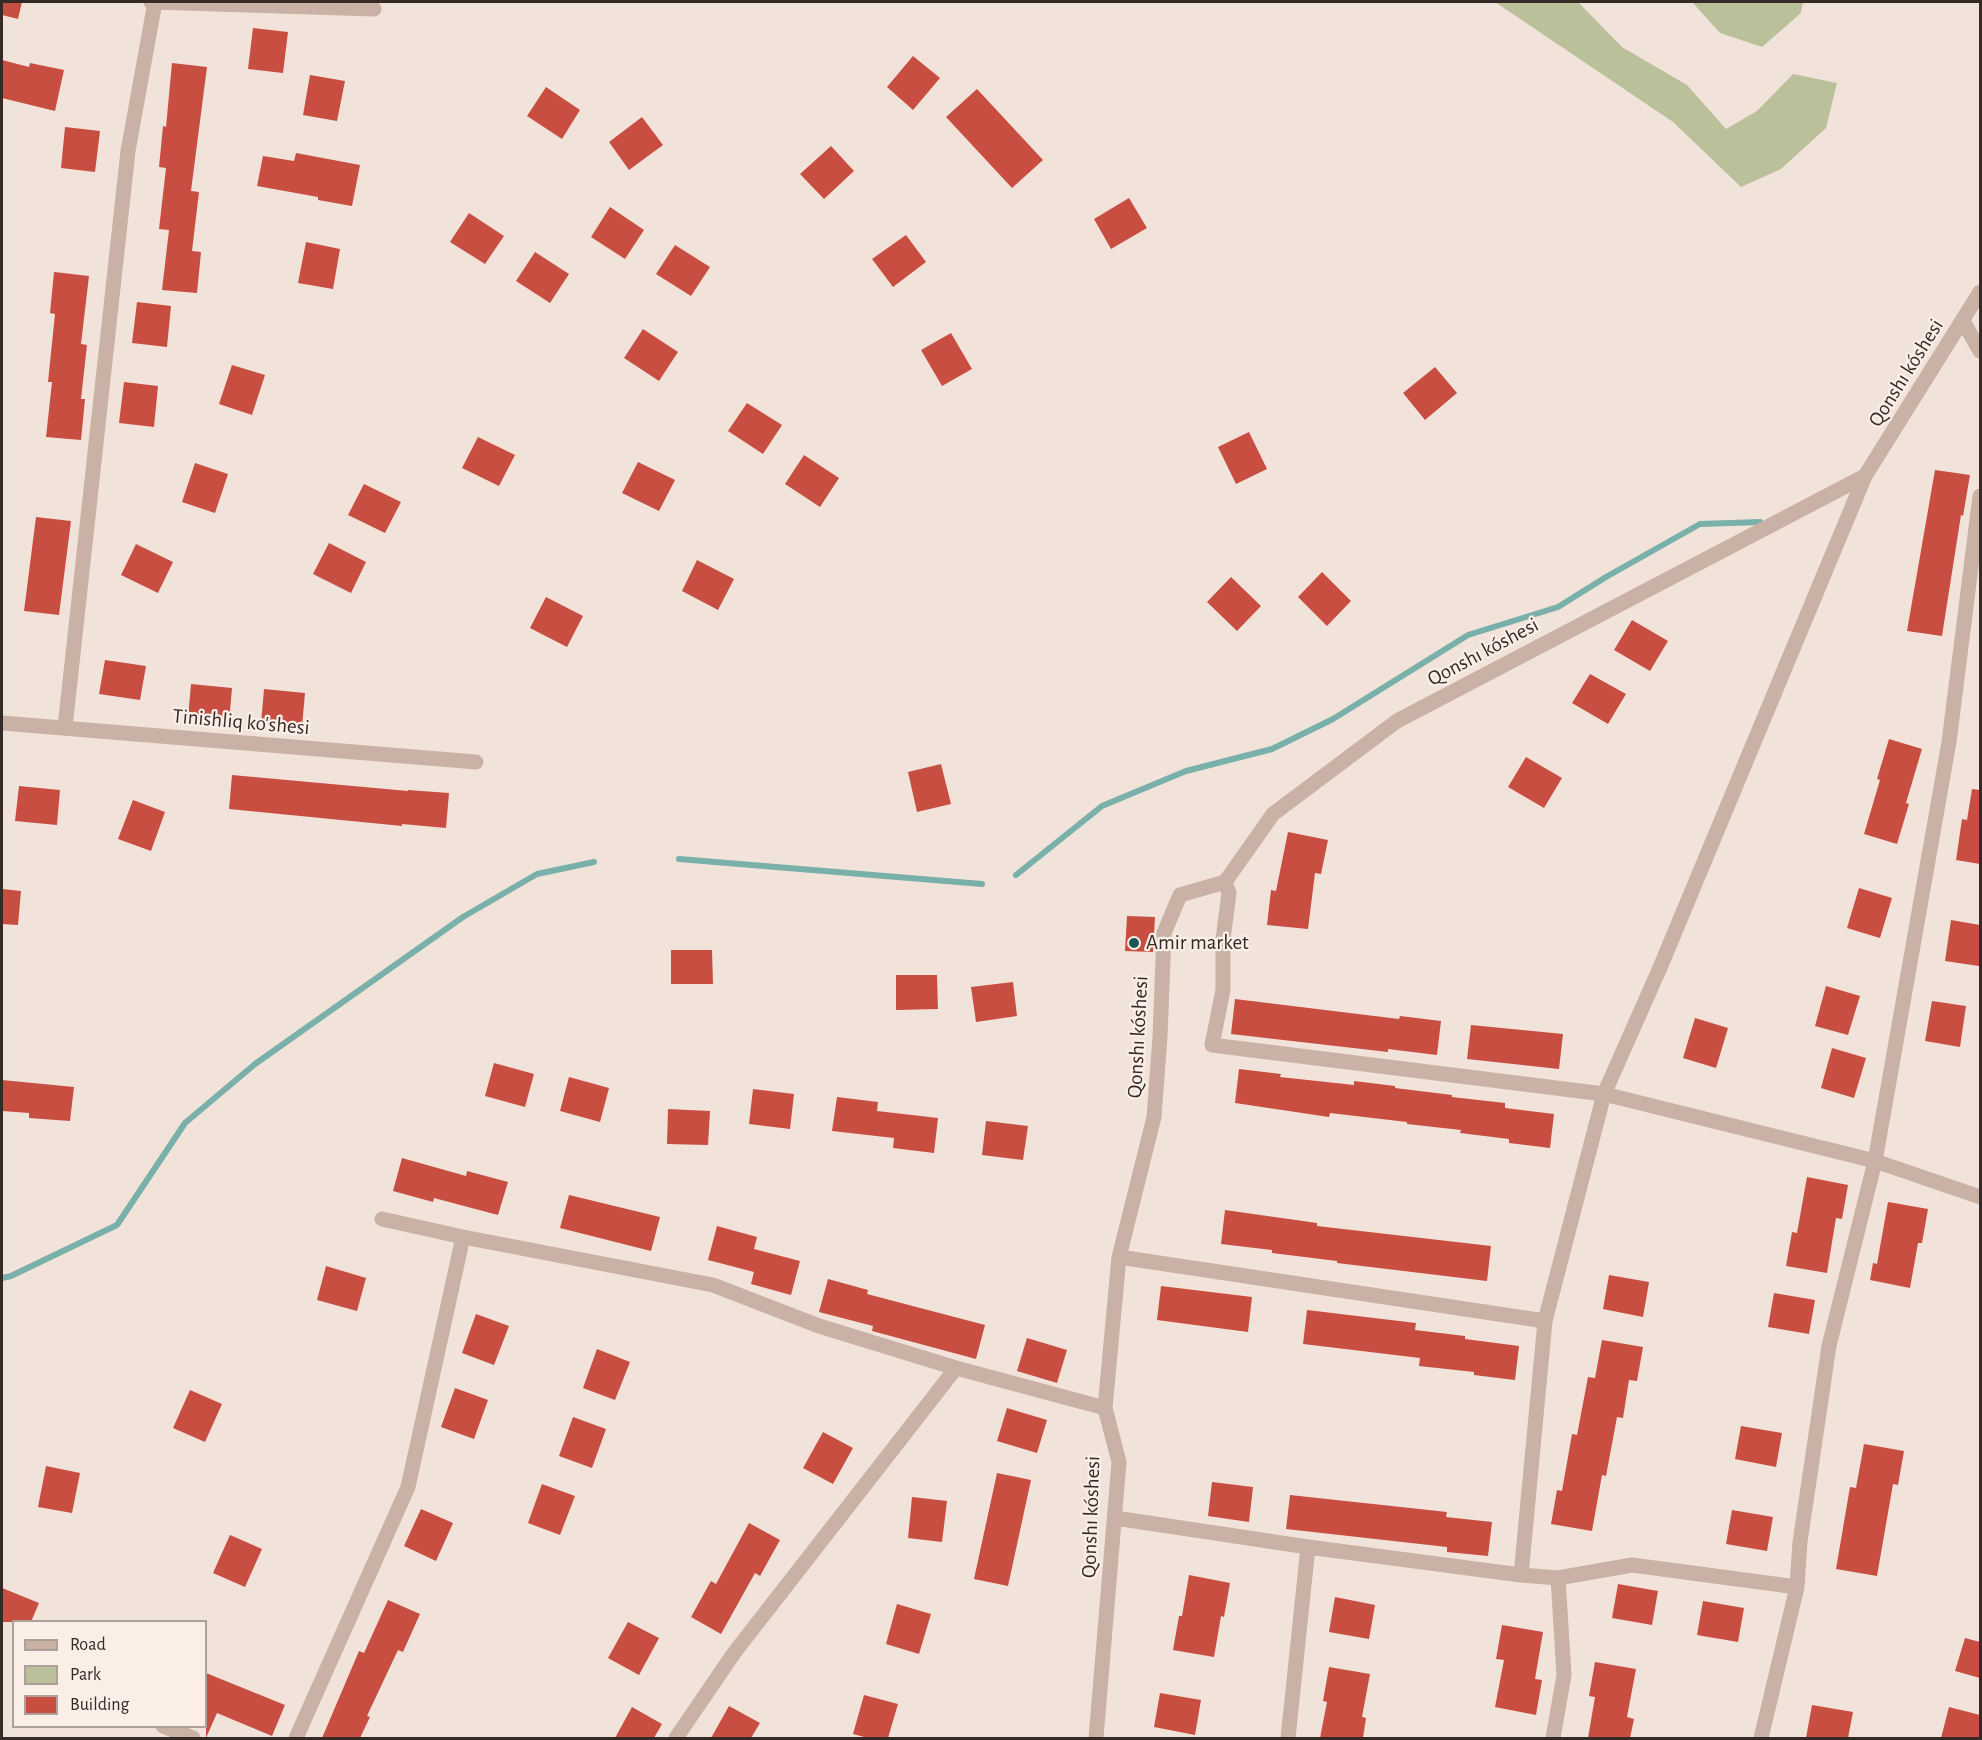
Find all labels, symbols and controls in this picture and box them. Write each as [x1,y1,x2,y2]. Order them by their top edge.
street label: Qonshı kóshesi [1863,314,1949,432]
street label: Qonshı kóshesi [1423,612,1543,692]
street label: Tinishliq ko'shesi [171,703,311,741]
place label: Amir market [1146,930,1249,956]
marker: Amir market [1127,936,1141,950]
street label: Qonshı kóshesi [1122,975,1154,1099]
street label: Qonshı kóshesi [1076,1455,1106,1579]
legend [12,1620,207,1728]
text: Road [70,1636,106,1654]
text: Park [70,1666,101,1684]
text: Building [70,1696,129,1714]

